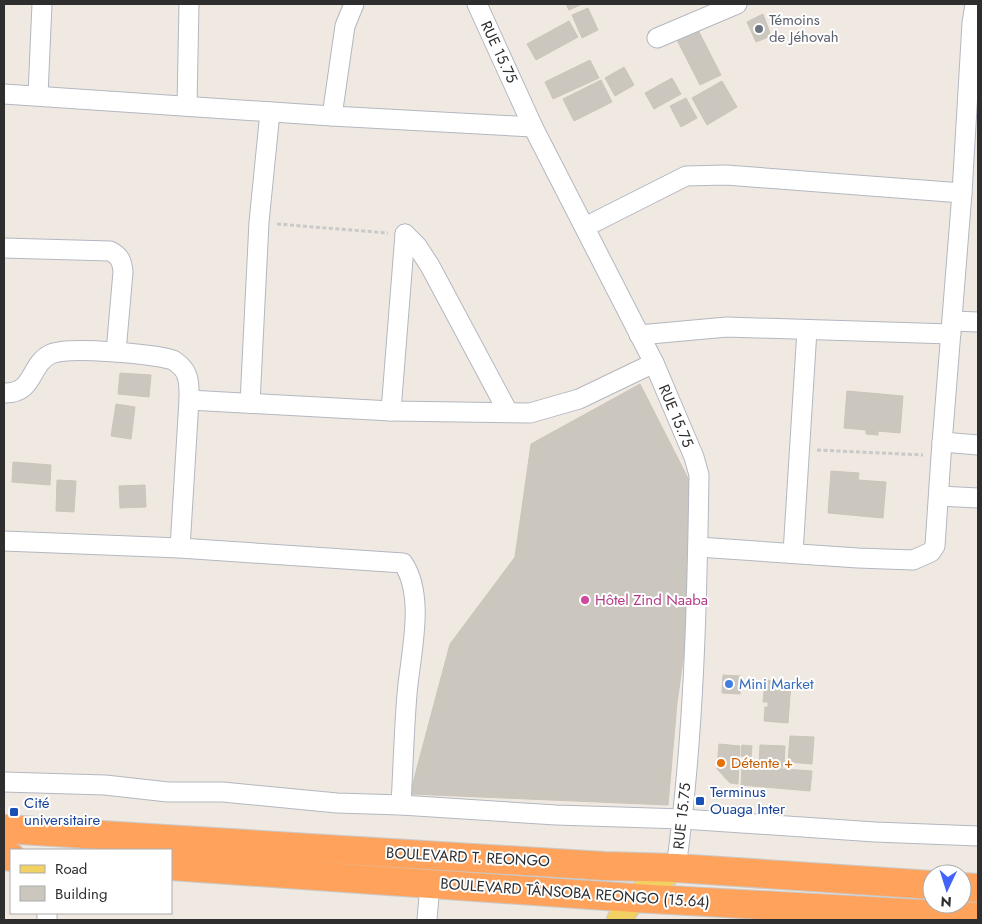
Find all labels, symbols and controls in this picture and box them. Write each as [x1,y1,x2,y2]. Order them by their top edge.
place label: Témoins de Jéhovah [769,9,839,48]
street label: RUE 15.75 [475,17,523,87]
marker: Témoins de Jéhovah [753,23,765,35]
street label: RUE 15.75 [653,381,699,451]
place label: Hôtel Zind Naaba [595,589,708,611]
marker: Hôtel Zind Naaba [579,594,591,606]
place label: Mini Market [739,673,814,695]
marker: Mini Market [723,678,735,690]
place label: Détente + [731,752,793,774]
marker: Détente + [715,757,727,769]
place label: Terminus Ouaga Inter [710,781,786,820]
street label: RUE 15.75 [668,782,696,850]
place label: Cité universitaire [24,792,100,831]
marker: Terminus Ouaga Inter [694,795,706,807]
marker: Cité universitaire [8,806,20,818]
street label: BOULEVARD T. REONGO [385,842,551,872]
legend [10,849,172,914]
text: Road [55,858,87,880]
north arrow [922,864,972,914]
street label: BOULEVARD TÂNSOBA REONGO (15.64) [439,873,711,913]
text: Building [55,883,107,905]
text: N [940,892,952,912]

